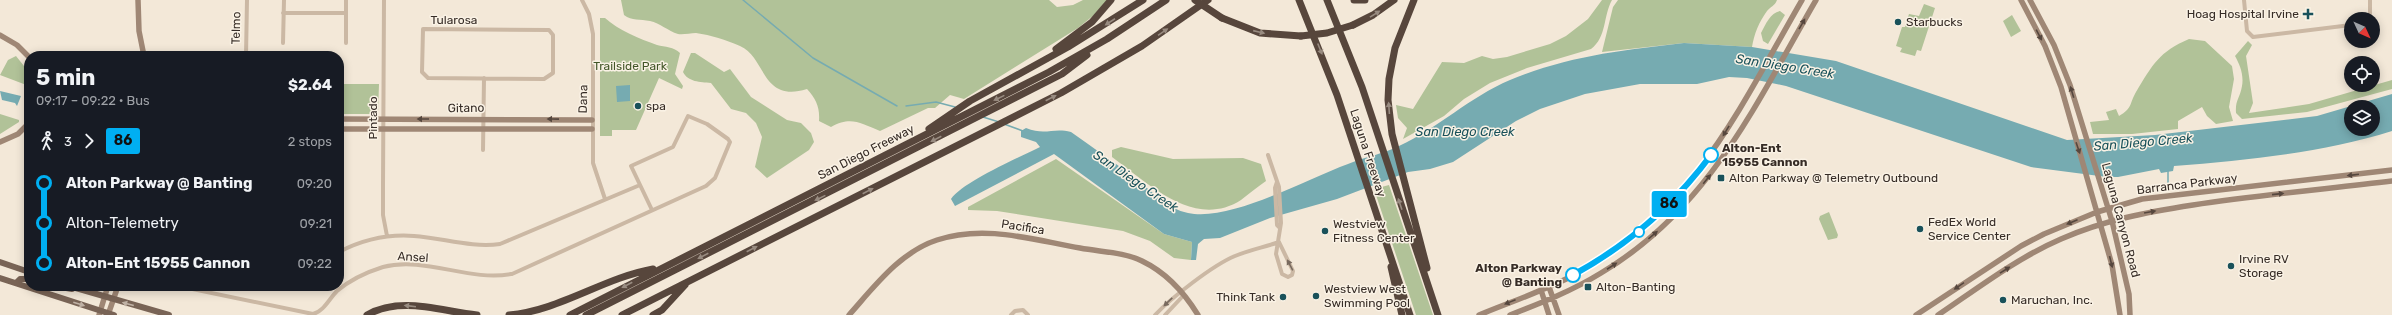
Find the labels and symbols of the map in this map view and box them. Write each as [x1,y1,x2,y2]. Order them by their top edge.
place label: Hoag Hospital Irvine [2187,7,2299,21]
marker: Hoag Hospital Irvine [2302,8,2314,20]
one-way arrow [1370,10,1380,18]
street label: Telmo [229,11,243,45]
north arrow [2344,12,2380,48]
street label: Tularosa [431,13,477,27]
place label: Starbucks [1906,15,1963,29]
marker: Starbucks [1893,17,1903,27]
one-way arrow [1104,18,1116,25]
one-way arrow [1799,18,1805,30]
one-way arrow [1158,28,1168,36]
one-way arrow [1253,29,1265,35]
one-way arrow [2036,29,2042,40]
one-way arrow [1317,43,1323,55]
water label: San Diego Creek [1735,51,1836,82]
park label: Trailside Park [593,59,668,73]
street label: Dana [576,84,590,114]
one-way arrow [2069,86,2075,98]
one-way arrow [993,95,1005,101]
one-way arrow [1045,95,1057,102]
street label: Pintado [366,96,380,140]
place label: spa [646,99,666,113]
street label: Gitano [448,101,485,115]
marker: spa [633,101,643,111]
one-way arrow [1385,101,1392,114]
street label: Laguna Freeway [1347,107,1389,199]
one-way arrow [416,116,429,122]
one-way arrow [546,116,559,122]
street label: San Diego Freeway [815,121,917,182]
water label: San Diego Creek [1415,124,1515,140]
one-way arrow [1723,125,1730,137]
water label: San Diego Creek [2093,130,2193,155]
one-way arrow [930,136,942,143]
place label: Alton-Ent 15955 Cannon [1722,141,1808,169]
one-way arrow [2076,142,2082,154]
water label: San Diego Creek [1090,147,1182,216]
marker: Alton-Ent 15955 Cannon [1703,147,1719,163]
street label: Laguna Canyon Road [2099,161,2143,279]
place label: Alton Parkway @ Telemetry Outbound [1729,171,1938,185]
street label: Barranca Parkway [2136,171,2238,197]
one-way arrow [2347,172,2359,178]
marker: Alton Parkway @ Telemetry Outbound [1716,173,1726,183]
one-way arrow [1703,174,1712,185]
one-way arrow [862,188,874,194]
line badge: 86 [1651,191,1687,217]
one-way arrow [2272,191,2285,197]
one-way arrow [814,194,825,201]
one-way arrow [1397,197,1403,209]
one-way arrow [2144,209,2156,215]
place label: FedEx World Service Center [1928,215,2011,243]
street label: Pacifica [1000,217,1046,237]
place label: Westview Fitness Center [1333,217,1415,245]
one-way arrow [2065,219,2077,225]
marker: FedEx World Service Center [1915,224,1925,234]
marker: Westview Fitness Center [1320,226,1330,236]
unlabelled marker [1633,226,1645,238]
one-way arrow [1648,231,1659,240]
one-way arrow [746,246,758,252]
street label: Ansel [397,249,429,265]
place label: Irvine RV Storage [2239,252,2289,280]
one-way arrow [698,253,709,259]
one-way arrow [2108,256,2114,268]
one-way arrow [1286,260,1293,271]
place label: Alton Parkway @ Banting [1475,261,1562,289]
marker: Irvine RV Storage [2226,261,2236,271]
one-way arrow [1607,262,1617,270]
one-way arrow [2000,266,2010,274]
marker: Alton Parkway @ Banting [1565,267,1581,283]
place label: Alton-Banting [1596,280,1675,294]
one-way arrow [621,282,633,289]
place label: Westview West Swimming Pool [1324,282,1410,310]
marker: Alton-Banting [1583,282,1593,292]
one-way arrow [1954,282,1965,290]
place label: Think Tank [1216,290,1276,304]
marker: Westview West Swimming Pool [1311,291,1321,301]
marker: Think Tank [1278,292,1288,302]
place label: Maruchan, Inc. [2011,293,2093,307]
marker: Maruchan, Inc. [1998,295,2008,305]
one-way arrow [1163,297,1173,307]
one-way arrow [1503,300,1515,306]
one-way arrow [74,301,86,307]
one-way arrow [122,301,134,307]
one-way arrow [404,303,416,309]

